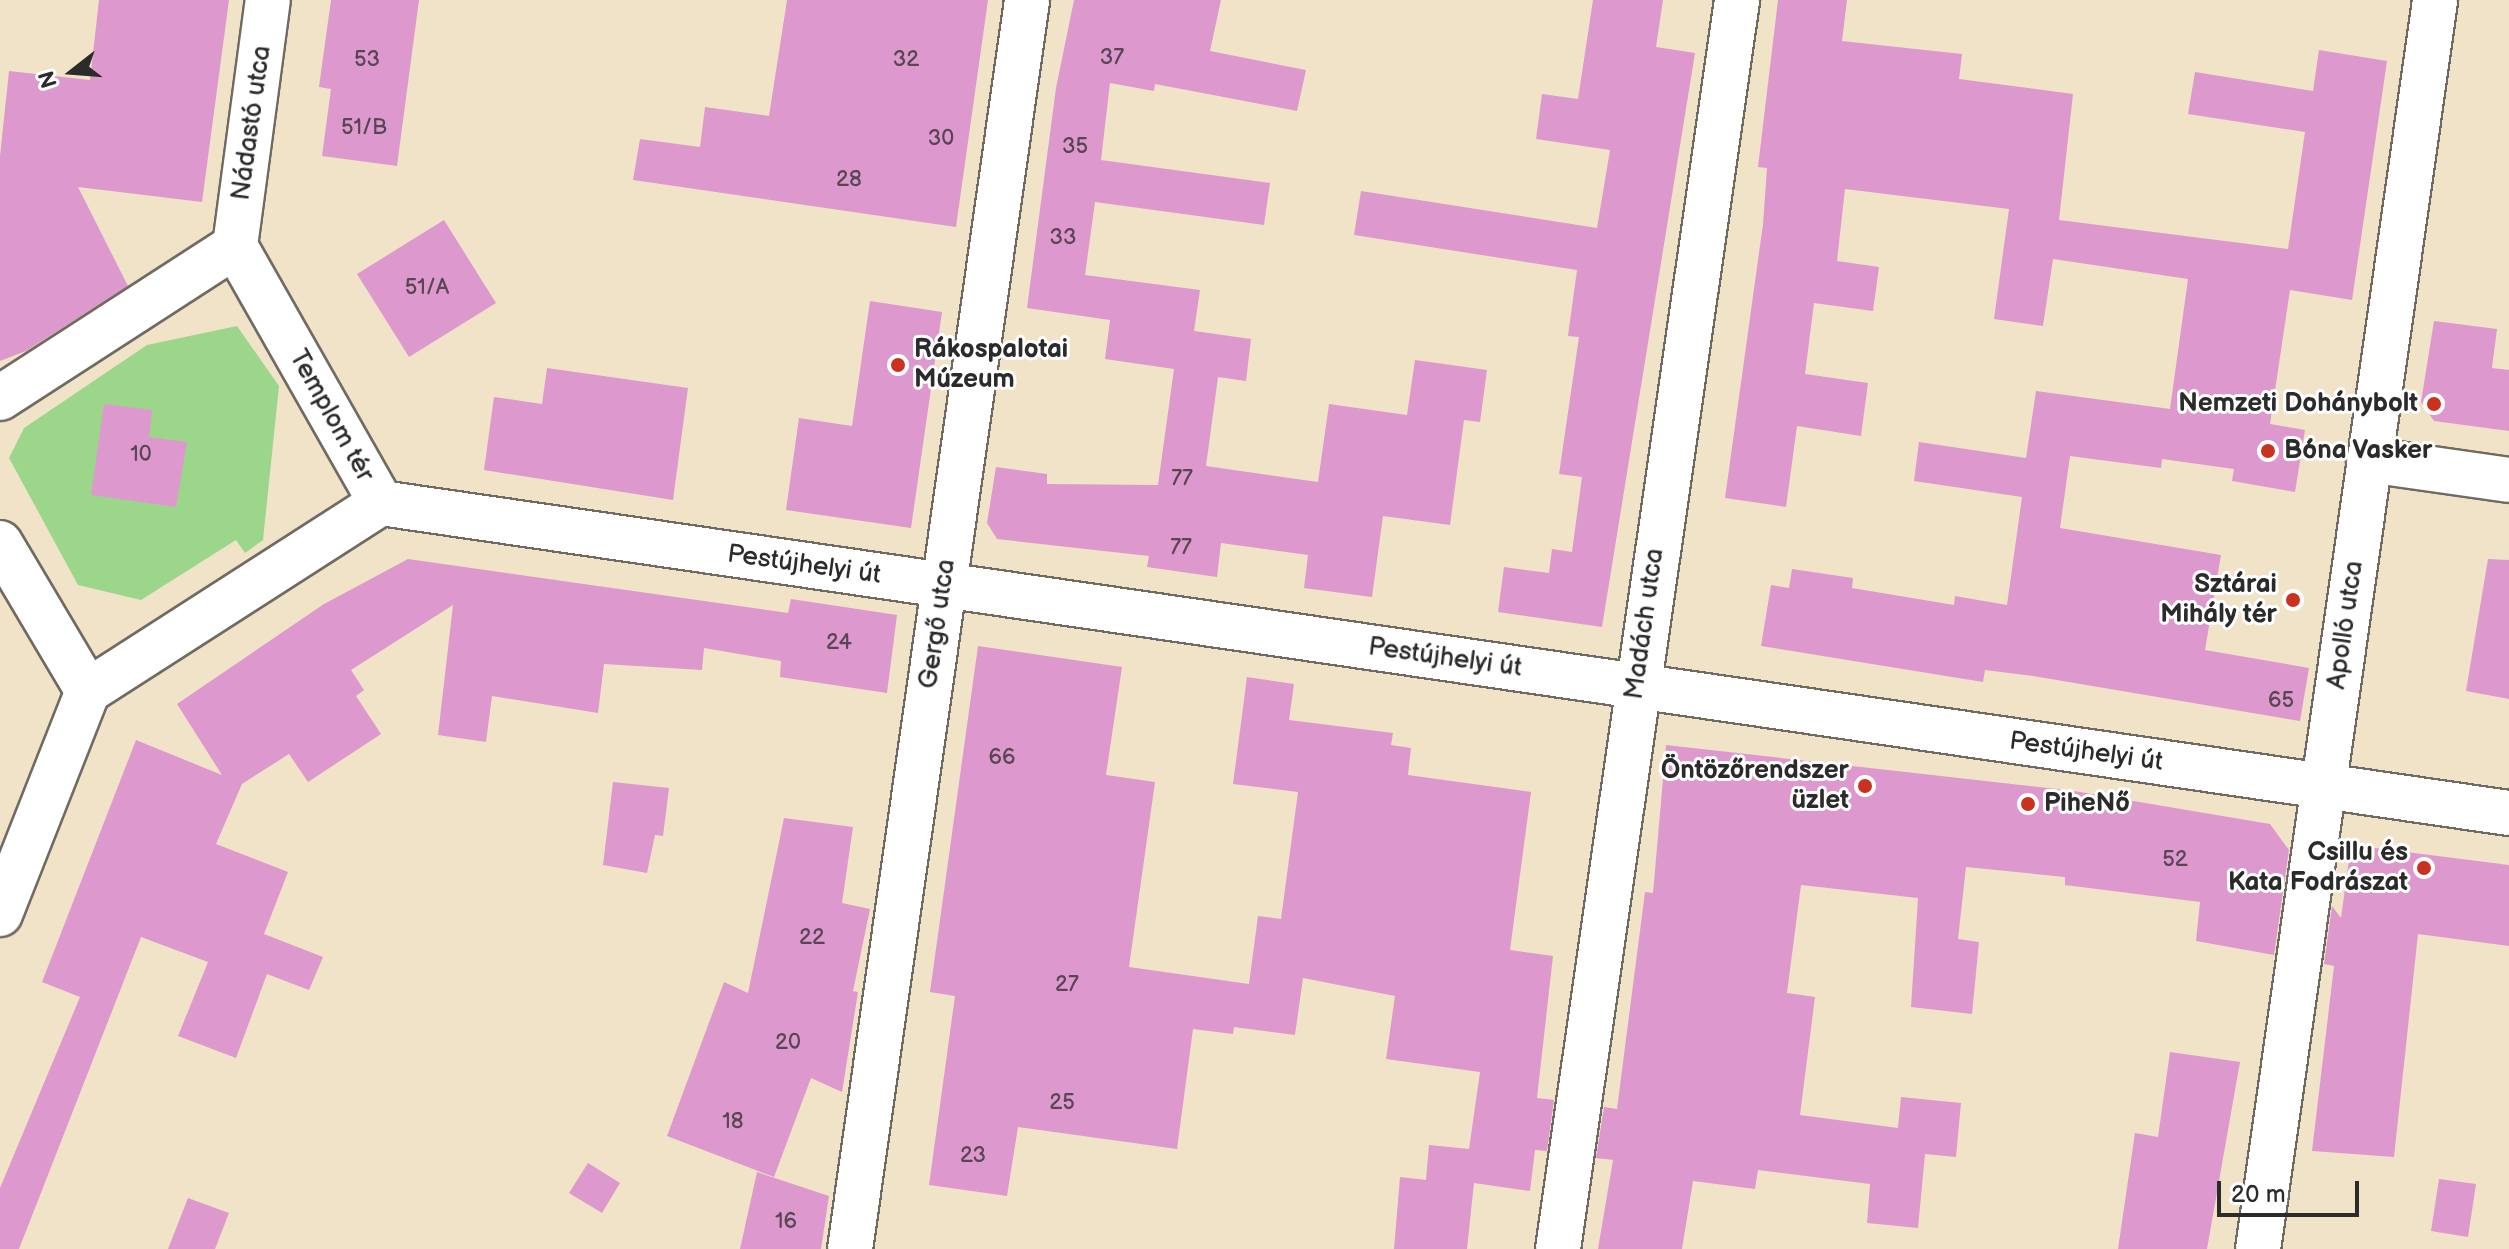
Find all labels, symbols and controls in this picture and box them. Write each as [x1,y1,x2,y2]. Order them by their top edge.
north arrow [32,32,112,112]
street label: Nádastó utca [226,44,278,202]
house number: 37 [1100,45,1124,71]
house number: 53 [354,47,380,73]
house number: 32 [893,47,919,73]
text: N [33,67,64,91]
house number: 51/B [341,115,387,141]
house number: 30 [928,126,954,152]
house number: 35 [1062,134,1088,160]
house number: 28 [836,167,862,193]
house number: 33 [1049,225,1077,251]
house number: 51/A [405,275,449,301]
place label: Rákospalotai Múzeum [914,334,1068,396]
street label: Templom tér [282,345,380,487]
marker: Rákospalotai Múzeum [889,356,907,374]
place label: Nemzeti Dohánybolt [2178,388,2418,420]
marker: Nemzeti Dohánybolt [2425,395,2443,413]
place label: Bóna Vasker [2284,435,2434,467]
house number: 10 [130,442,152,468]
marker: Bóna Vasker [2259,442,2277,460]
house number: 77 [1171,466,1193,492]
house number: 77 [1170,535,1192,561]
street label: Pestújhelyi út [725,539,883,591]
street label: Madách utca [1619,546,1671,702]
street label: Gergő utca [913,557,963,691]
street label: Apolló utca [2322,559,2370,691]
place label: Sztárai Mihály tér [2160,569,2277,630]
marker: Sztárai Mihály tér [2284,591,2302,609]
house number: 24 [826,630,852,656]
street label: Pestújhelyi út [1366,632,1524,684]
house number: 65 [2268,688,2294,714]
street label: Pestújhelyi út [2007,726,2165,778]
house number: 66 [989,745,1015,771]
place label: Öntözőrendszer üzlet [1661,755,1849,816]
marker: Öntözőrendszer üzlet [1856,777,1874,795]
place label: PiheNő [2044,788,2130,820]
marker: PiheNő [2019,795,2037,813]
place label: Csillu és Kata Fodrászat [2228,837,2408,898]
house number: 52 [2162,847,2188,873]
marker: Csillu és Kata Fodrászat [2415,859,2433,877]
house number: 22 [799,925,825,951]
house number: 27 [1055,972,1079,998]
house number: 20 [775,1030,801,1056]
house number: 25 [1049,1090,1075,1116]
house number: 18 [722,1109,744,1135]
house number: 23 [960,1143,986,1169]
scale bar [2221,1165,2363,1215]
text: 20 m [2231,1180,2286,1209]
house number: 16 [775,1209,797,1235]

